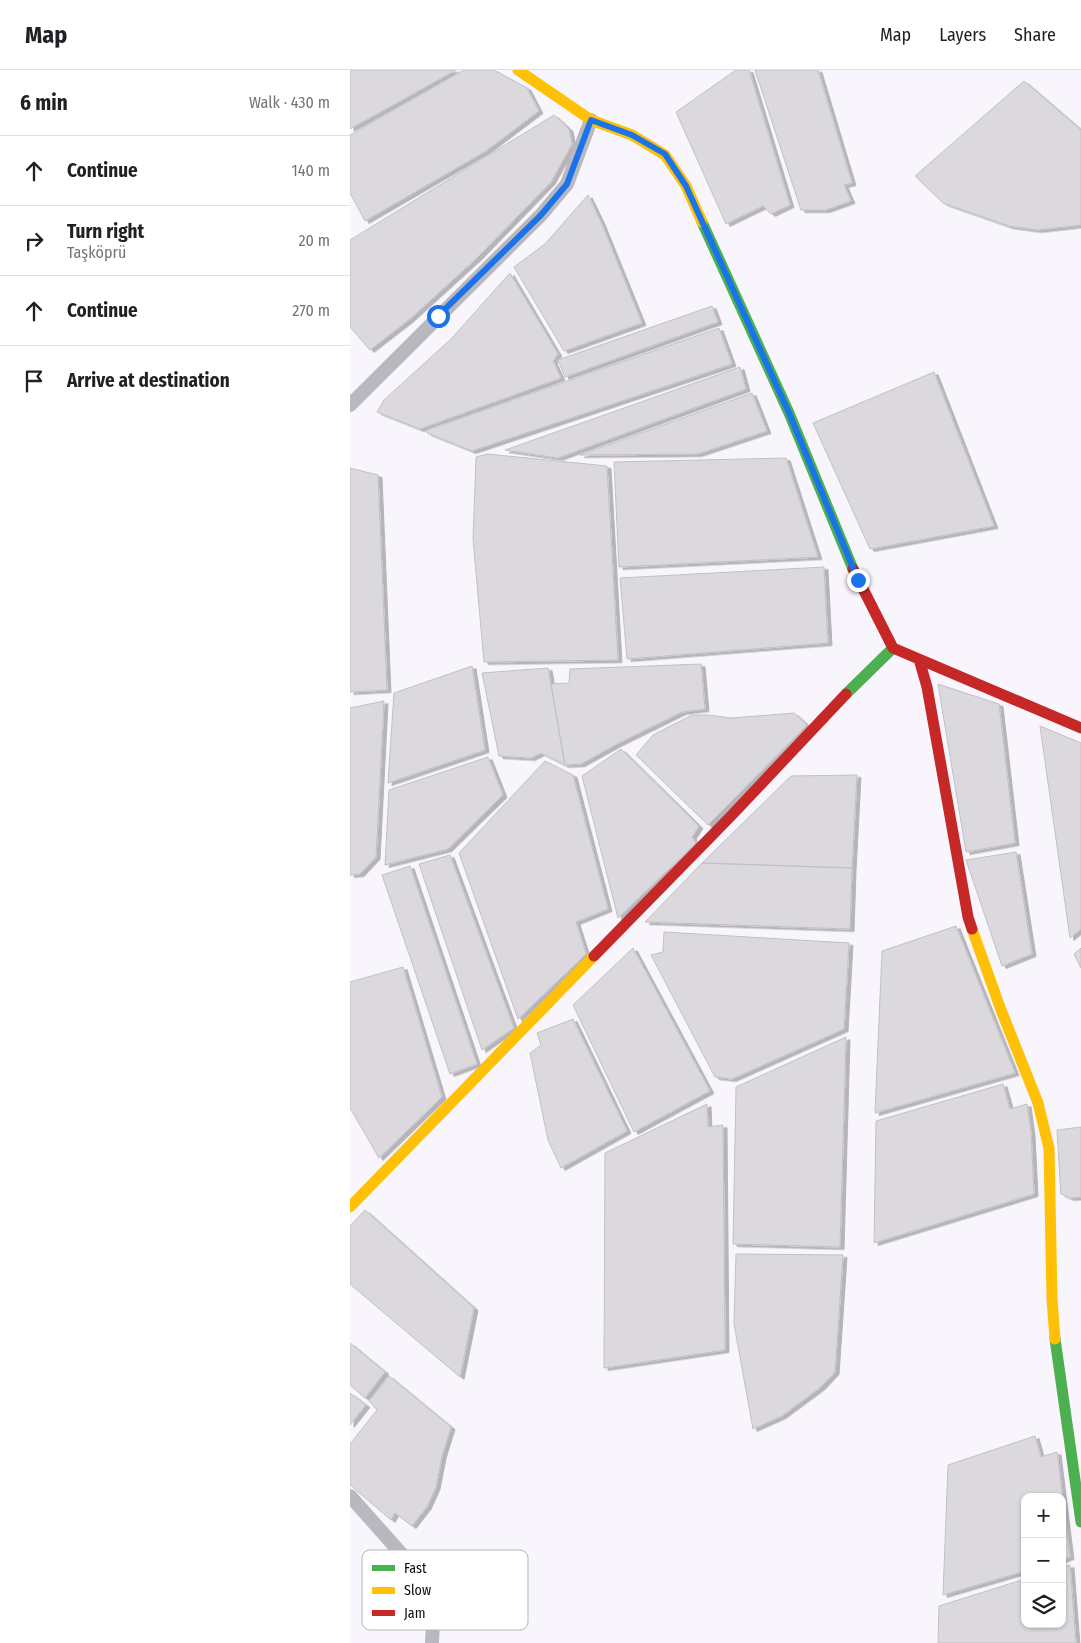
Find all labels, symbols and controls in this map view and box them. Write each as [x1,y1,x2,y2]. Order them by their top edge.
text: Map [25,21,67,49]
text: Map [880,24,911,46]
text: Layers [939,24,986,46]
text: Share [1014,24,1056,46]
text: 6 min [20,90,68,116]
text: Walk · 430 m [249,93,330,112]
icon: ahead [20,157,48,185]
text: Continue [67,159,138,182]
text: 140 m [292,161,330,180]
text: Turn right [67,220,144,243]
icon: right [20,227,48,255]
text: 20 m [299,231,330,250]
text: Taşköprü [67,243,126,262]
icon: ahead [20,297,48,325]
text: Continue [67,299,138,322]
text: 270 m [292,301,330,320]
route start [427,305,450,328]
icon: arrive [20,367,48,395]
text: Arrive at destination [67,369,230,392]
route end [847,569,870,592]
map controls [1021,1493,1066,1628]
button: + [1021,1493,1066,1538]
button: − [1021,1538,1066,1583]
legend [362,1550,528,1630]
text: Fast [404,1560,427,1577]
text: Slow [404,1582,431,1599]
button: layers [1021,1583,1066,1628]
text: Jam [404,1605,425,1622]

